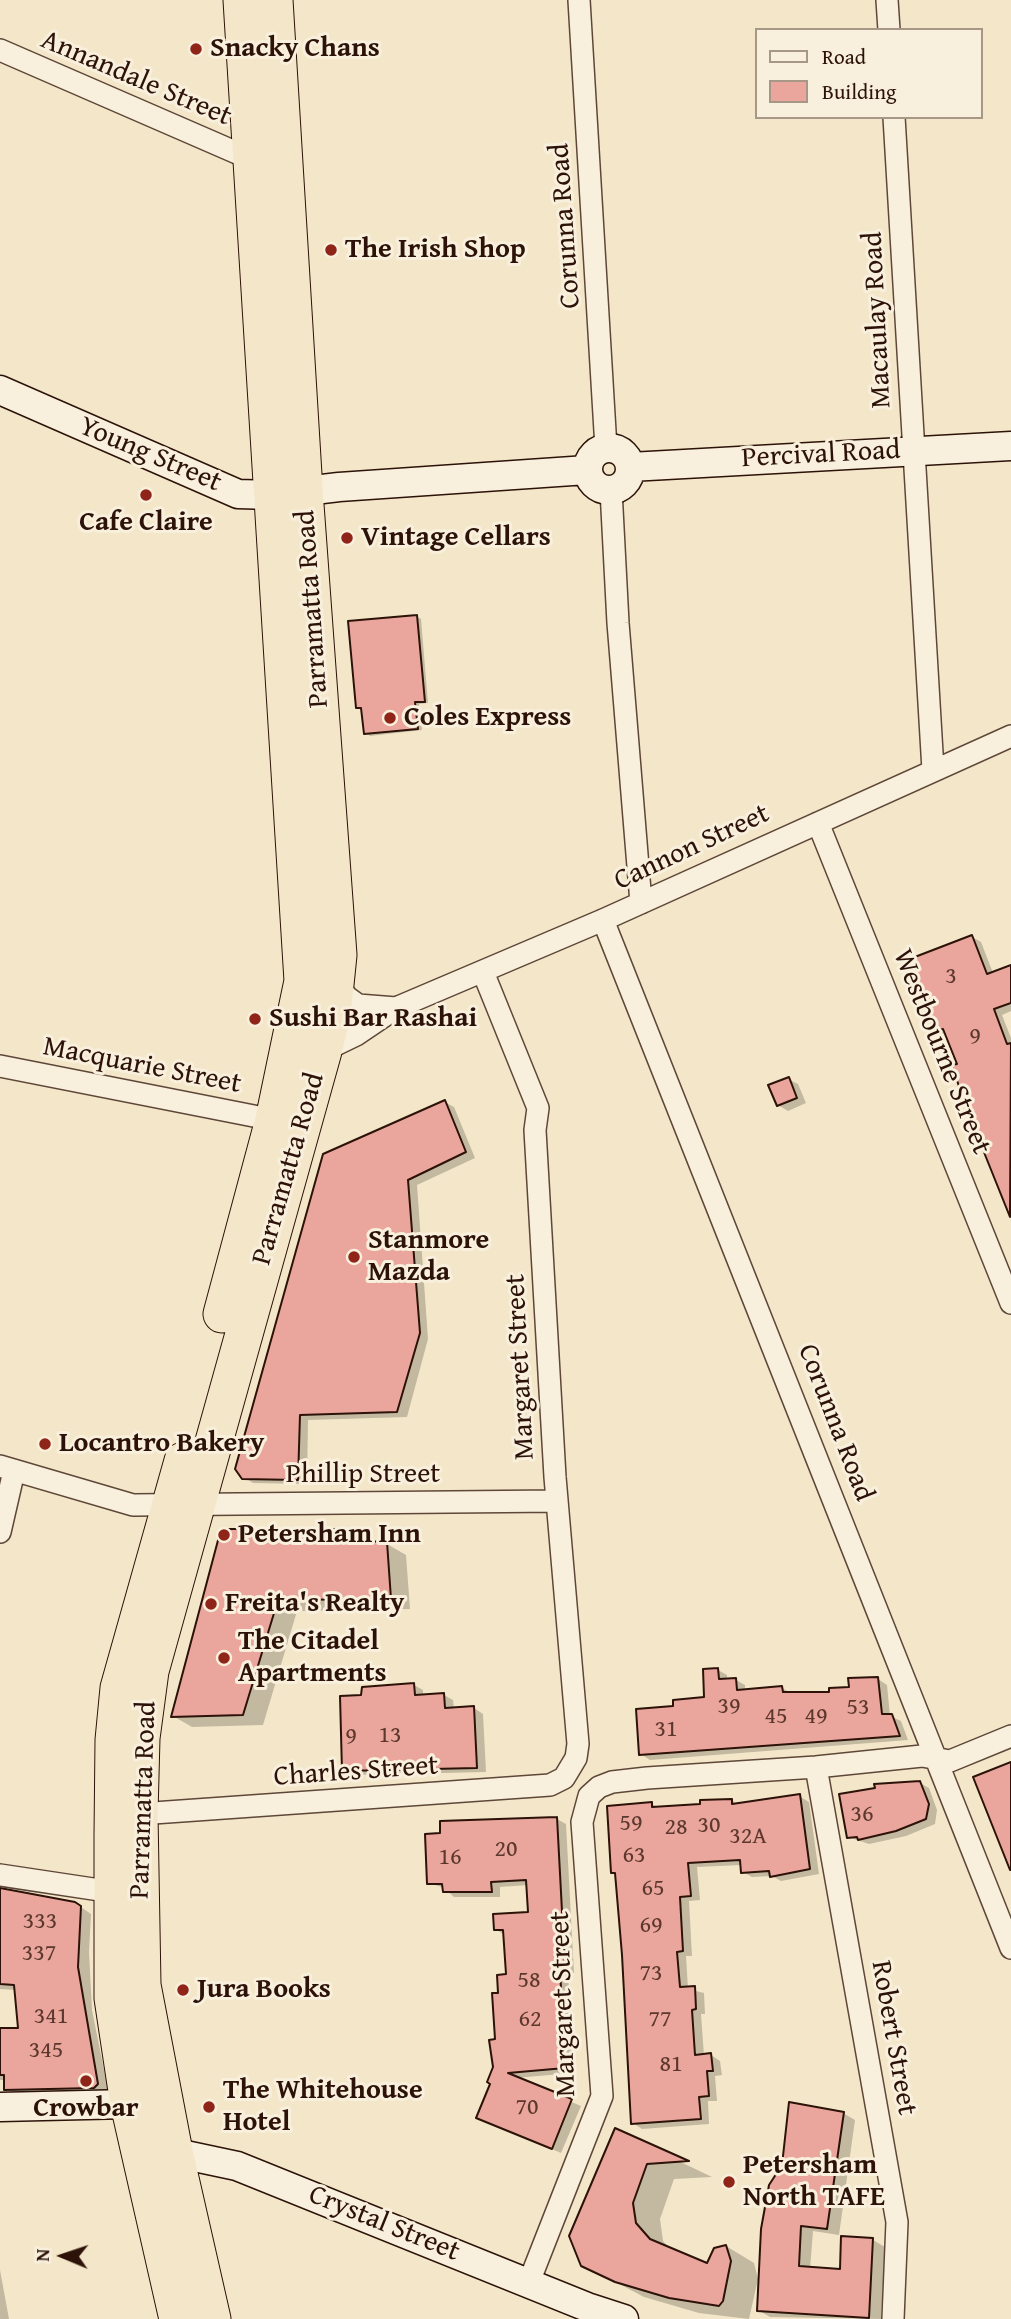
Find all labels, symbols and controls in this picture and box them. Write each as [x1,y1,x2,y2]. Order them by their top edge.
street label: Annandale Street [36,24,236,134]
legend [755,28,983,119]
place label: Snacky Chans [210,32,380,66]
marker: Snacky Chans [188,41,204,57]
text: Road [822,41,866,72]
text: Building [822,76,896,107]
street label: Corunna Road [543,142,589,310]
street label: Macaulay Road [857,231,899,409]
place label: The Irish Shop [345,233,526,267]
marker: The Irish Shop [323,242,339,258]
street label: Young Street [74,410,226,500]
street label: Percival Road [741,434,901,476]
marker: Cafe Claire [138,487,154,503]
place label: Cafe Claire [79,506,213,540]
street label: Parramatta Road [289,509,337,709]
place label: Vintage Cellars [361,521,551,555]
marker: Vintage Cellars [339,530,355,546]
place label: Coles Express [404,701,571,735]
marker: Coles Express [382,710,398,726]
street label: Cannon Street [609,798,775,898]
street label: Westbourne Street [885,945,997,1159]
house number: 3 [945,963,957,991]
place label: Sushi Bar Rashai [269,1002,477,1036]
marker: Sushi Bar Rashai [247,1011,263,1027]
house number: 9 [969,1023,981,1051]
street label: Macquarie Street [40,1030,244,1102]
street label: Parramatta Road [246,1069,332,1269]
place label: Stanmore Mazda [368,1224,489,1290]
marker: Stanmore Mazda [346,1249,362,1265]
street label: Margaret Street [499,1273,543,1461]
street label: Corunna Road [790,1340,880,1506]
place label: Locantro Bakery [59,1427,264,1461]
marker: Locantro Bakery [37,1436,53,1452]
street label: Phillip Street [286,1458,440,1492]
place label: Petersham Inn [238,1518,421,1552]
marker: Petersham Inn [216,1527,232,1543]
place label: Freita's Realty [225,1587,404,1621]
marker: Freita's Realty [203,1596,219,1612]
place label: The Citadel Apartments [238,1625,387,1691]
marker: The Citadel Apartments [216,1650,232,1666]
house number: 39 [717,1693,741,1721]
house number: 53 [846,1694,870,1722]
street label: Parramatta Road [124,1700,164,1900]
house number: 45 [764,1703,788,1731]
house number: 49 [804,1703,828,1731]
house number: 31 [654,1716,678,1744]
house number: 13 [378,1722,402,1750]
house number: 9 [345,1723,357,1751]
street label: Charles Street [273,1749,439,1795]
house number: 36 [850,1801,874,1829]
house number: 59 [619,1810,643,1838]
house number: 30 [697,1812,721,1840]
house number: 28 [664,1814,688,1842]
house number: 32A [729,1823,767,1851]
house number: 20 [494,1836,518,1864]
house number: 63 [622,1842,646,1870]
house number: 16 [438,1844,462,1872]
house number: 65 [641,1875,665,1903]
house number: 333 [23,1908,57,1936]
street label: Margaret Street [544,1910,584,2098]
house number: 69 [639,1912,663,1940]
house number: 337 [22,1940,56,1968]
street label: Robert Street [863,1958,923,2118]
house number: 73 [639,1960,663,1988]
house number: 58 [517,1967,541,1995]
place label: Jura Books [197,1973,331,2007]
marker: Jura Books [175,1982,191,1998]
house number: 341 [34,2003,68,2031]
house number: 62 [518,2006,542,2034]
house number: 77 [648,2006,672,2034]
house number: 345 [29,2037,63,2065]
house number: 81 [659,2051,683,2079]
marker: Crowbar [78,2073,94,2089]
place label: The Whitehouse Hotel [223,2074,423,2140]
place label: Crowbar [33,2092,139,2126]
house number: 70 [515,2094,539,2122]
marker: The Whitehouse Hotel [201,2099,217,2115]
place label: Petersham North TAFE [743,2149,885,2215]
marker: Petersham North TAFE [721,2174,737,2190]
street label: Crystal Street [304,2178,464,2270]
north arrow [28,2221,98,2291]
text: N [28,2248,56,2262]

